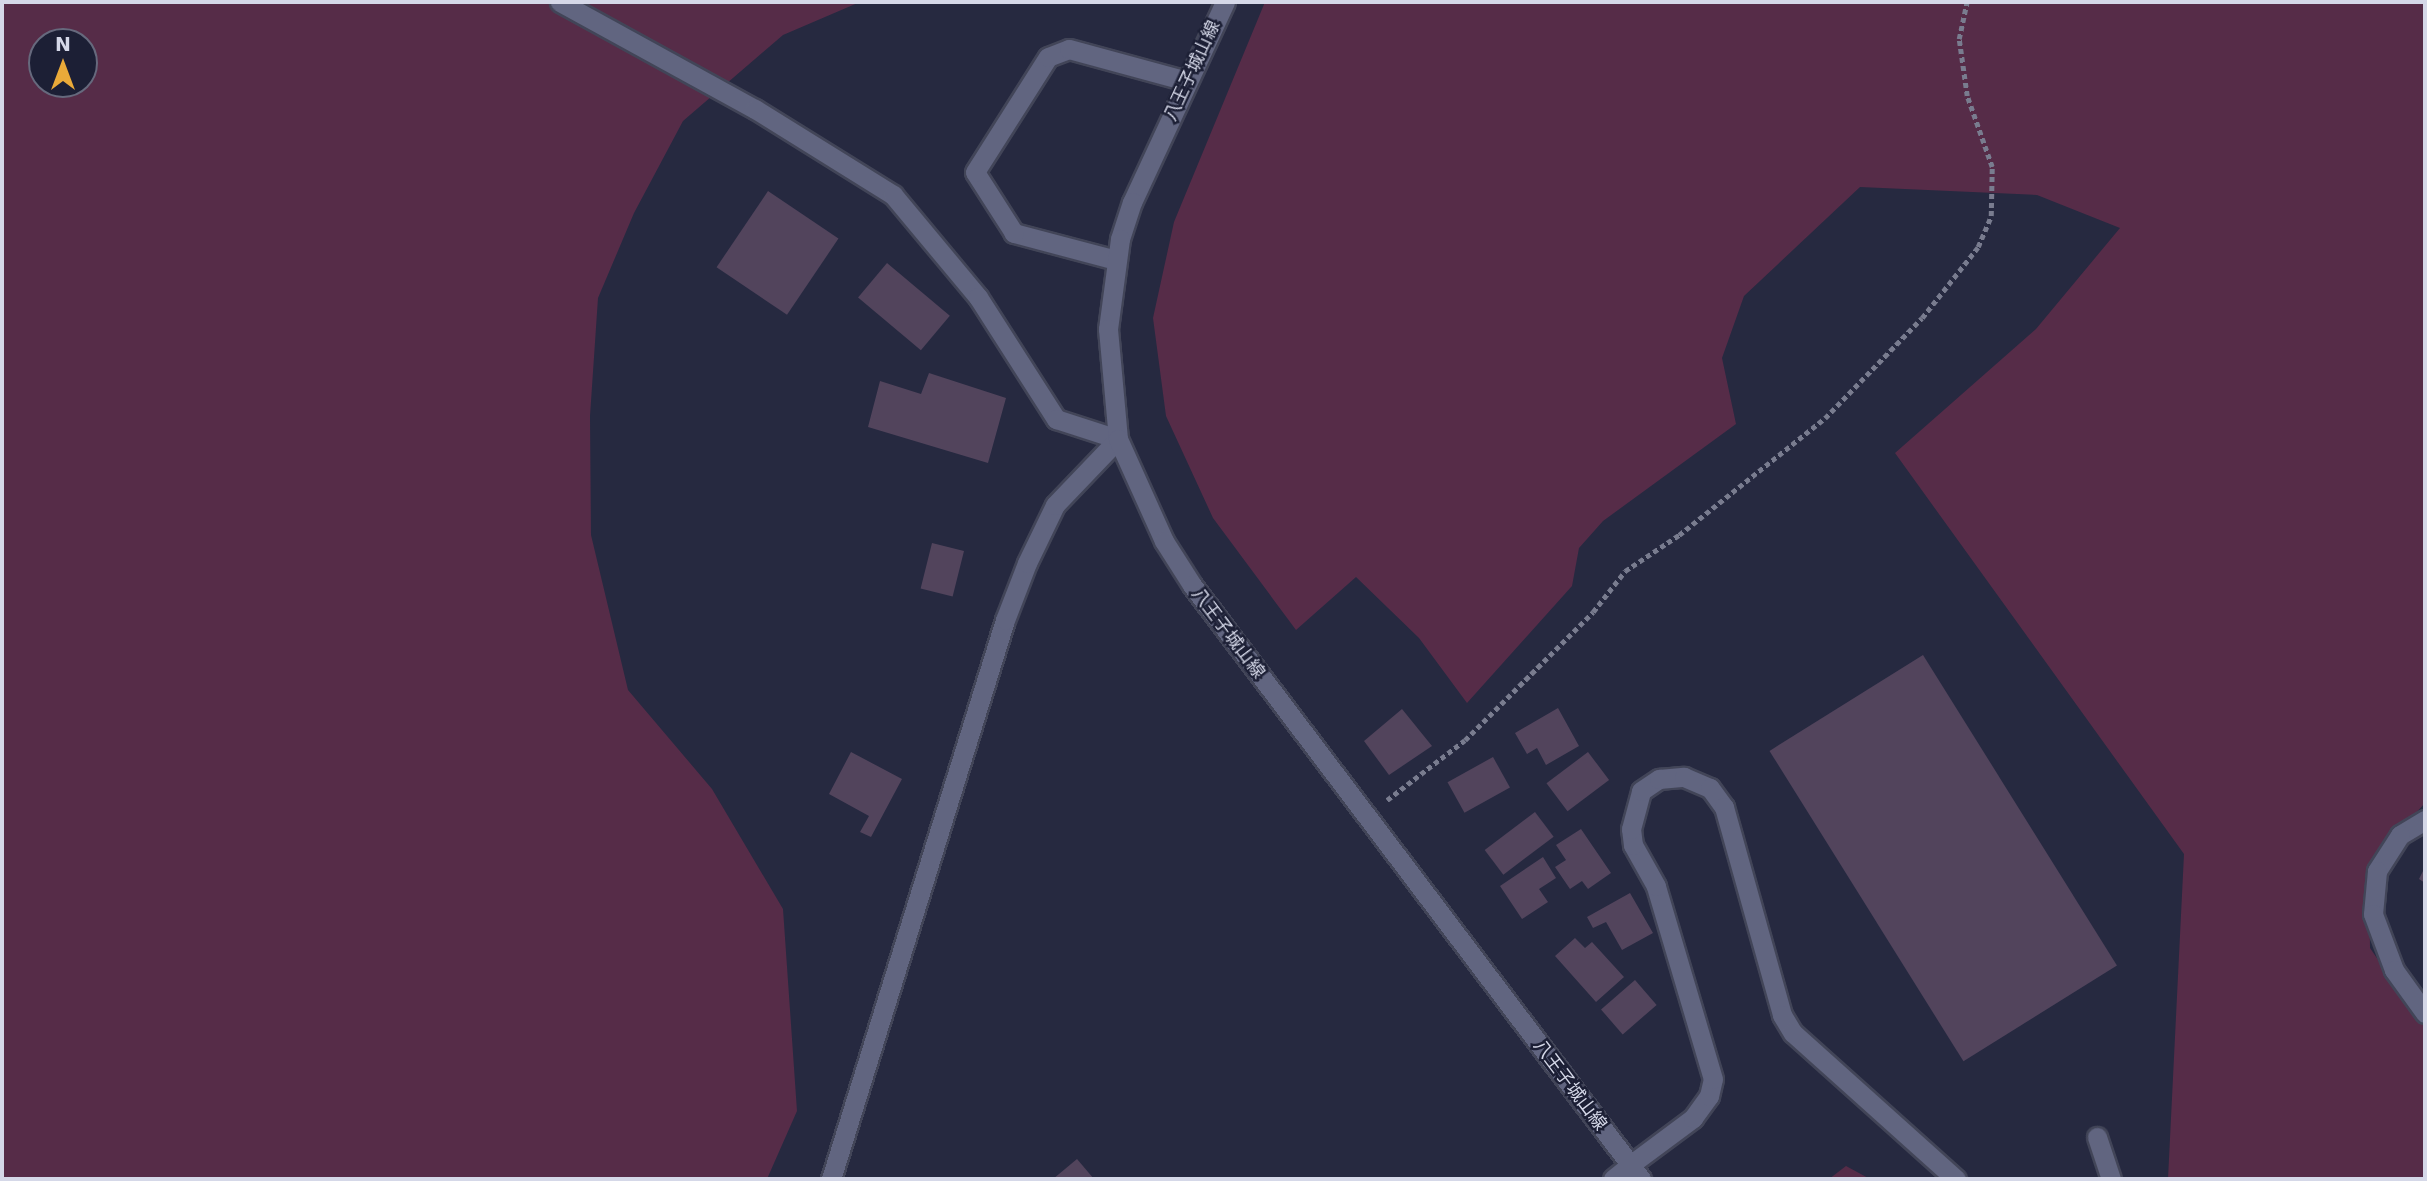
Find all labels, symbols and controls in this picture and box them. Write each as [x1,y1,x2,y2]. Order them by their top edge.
street label: 八王子城山線 [1159,17,1225,125]
north arrow [28,28,98,98]
text: N [55,33,71,55]
street label: 八王子城山線 [1187,583,1269,683]
street label: 八王子城山線 [1529,1035,1611,1135]

